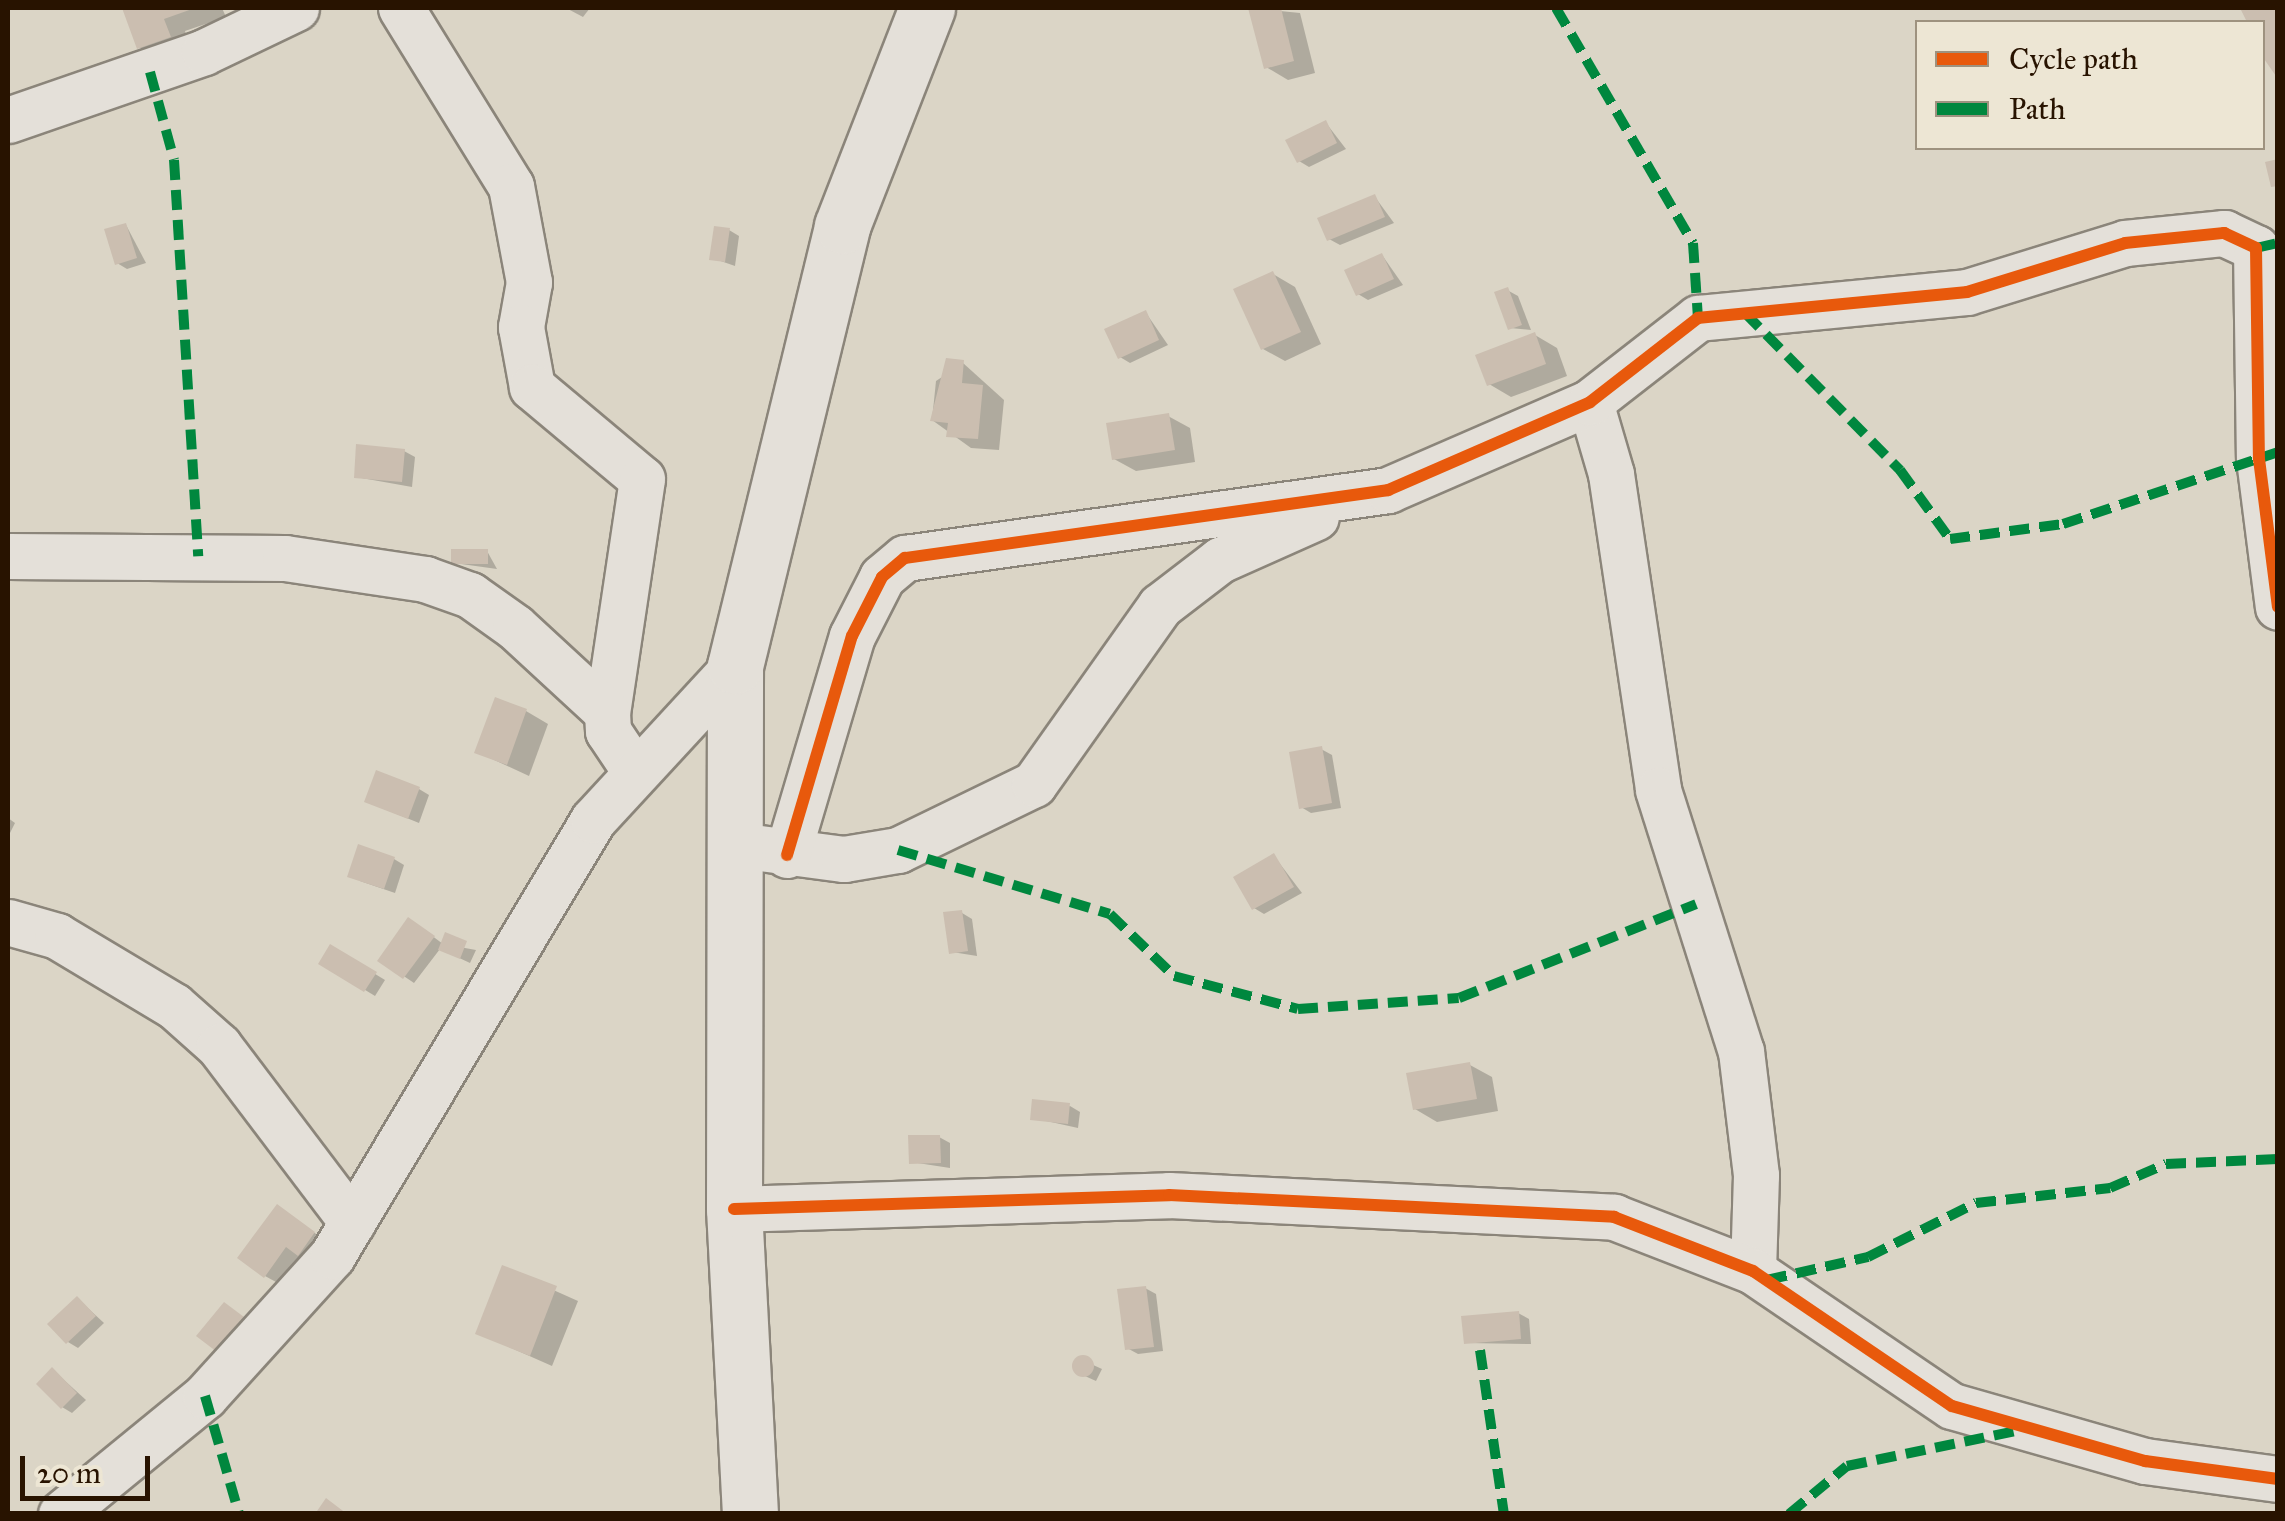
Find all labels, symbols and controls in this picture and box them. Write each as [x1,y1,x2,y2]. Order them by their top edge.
legend [1915,20,2265,150]
text: Cycle path [2009,41,2138,77]
text: Path [2009,91,2066,127]
scale bar [25,1436,155,1498]
text: 20 m [37,1455,101,1491]

